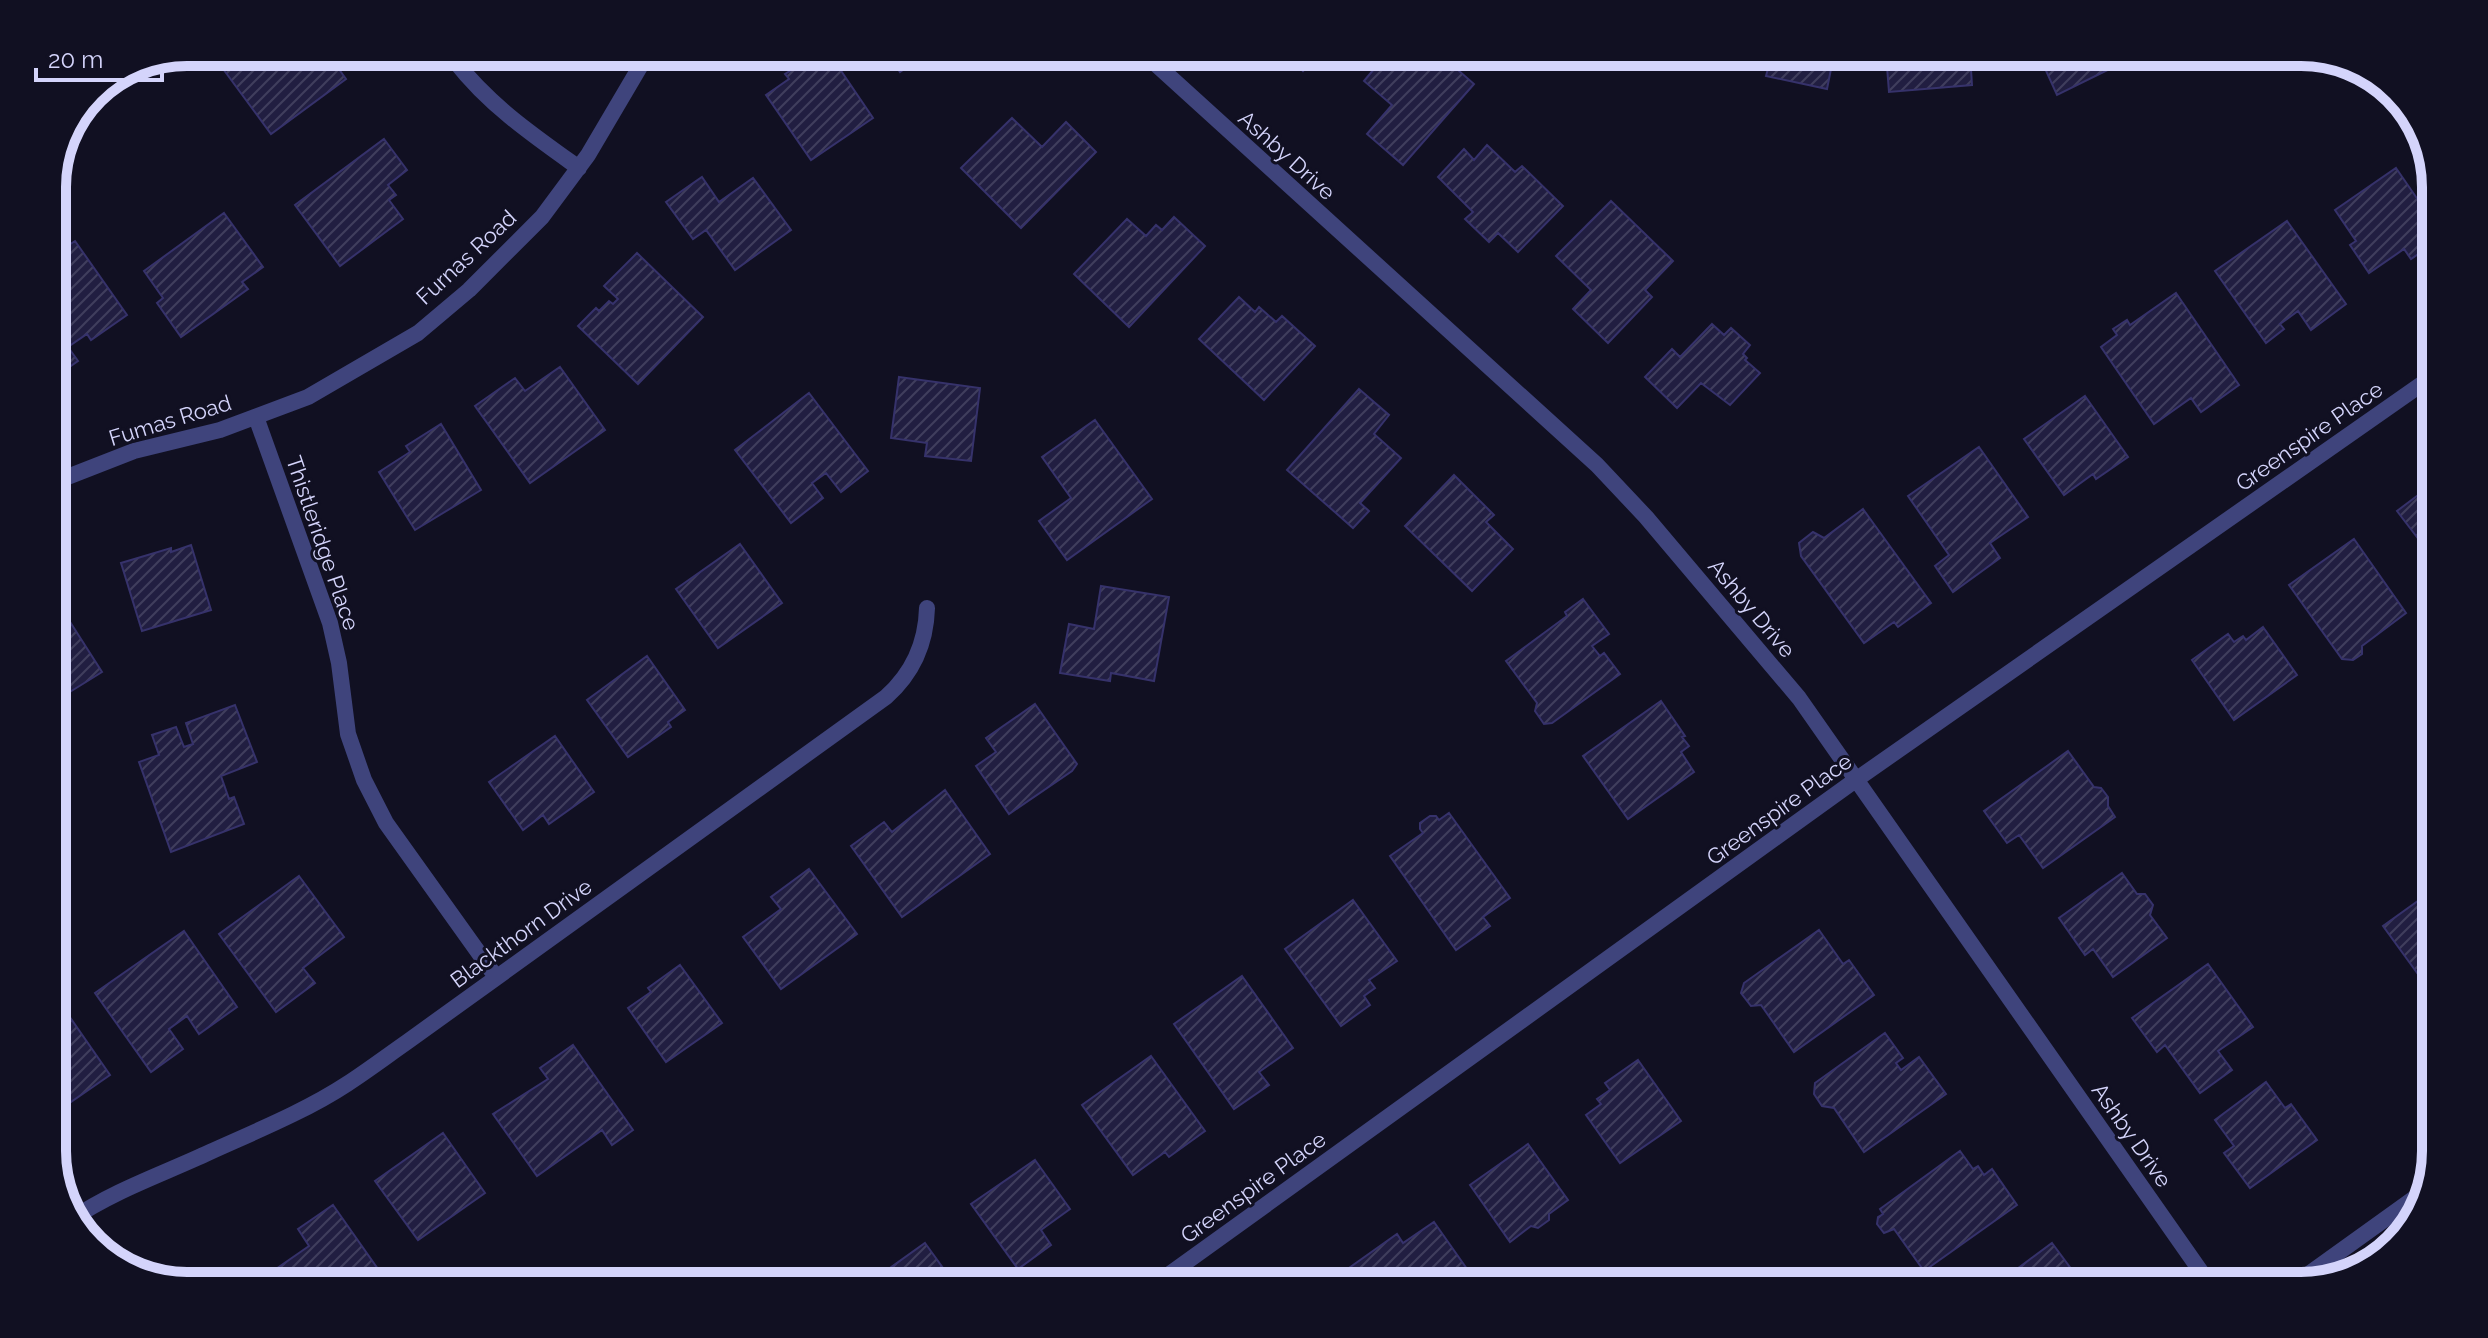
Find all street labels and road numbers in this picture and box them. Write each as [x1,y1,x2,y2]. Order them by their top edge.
street label: Ashby Drive [1233,105,1341,205]
street label: Furnas Road [411,204,521,310]
street label: Greenspire Place [2231,376,2387,496]
street label: Fumas Road [106,389,234,451]
street label: Thistleridge Place [281,452,365,634]
street label: Ashby Drive [1703,553,1801,663]
street label: Greenspire Place [1701,748,1857,870]
street label: Blackthorn Drive [445,873,597,993]
street label: Ashby Drive [2087,1078,2177,1192]
street label: Greenspire Place [1175,1126,1331,1248]

